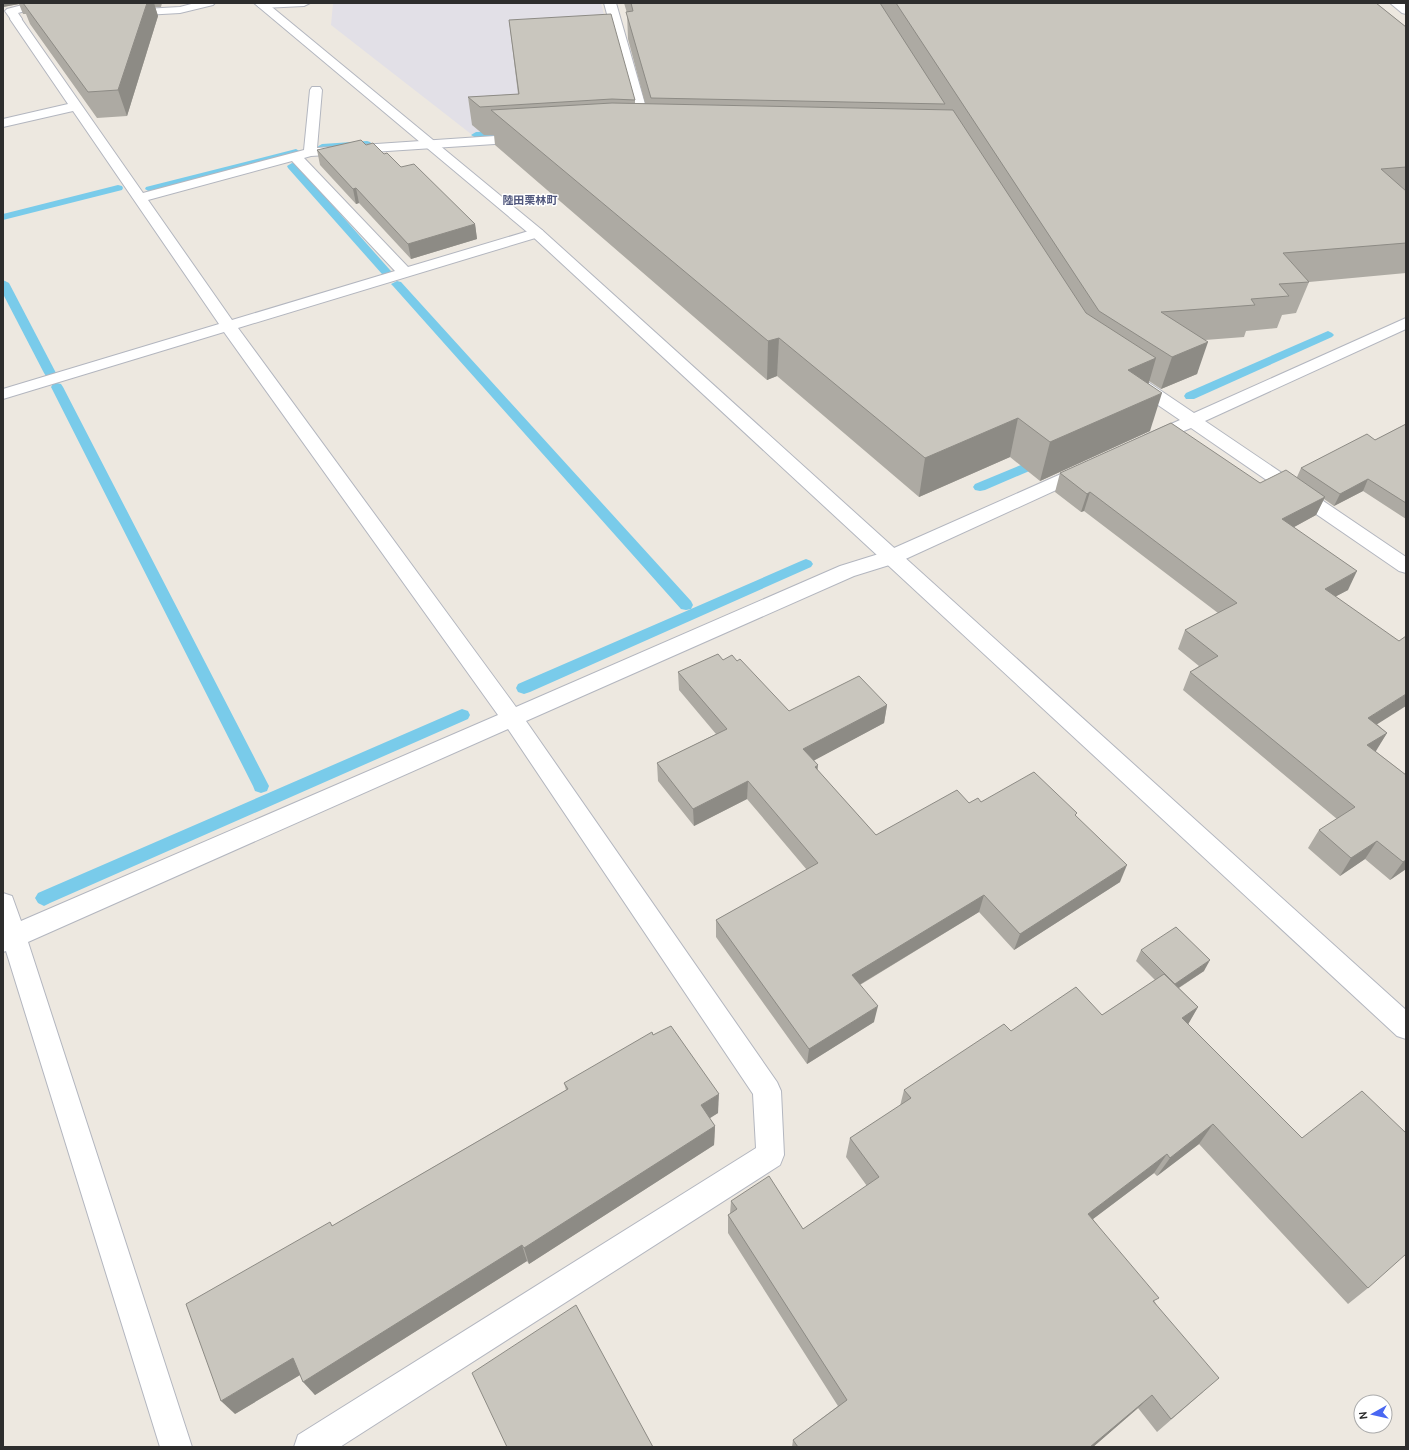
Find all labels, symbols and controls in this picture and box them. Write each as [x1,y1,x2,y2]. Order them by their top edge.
district label: 陸田栗林町 [503,193,558,207]
north arrow [1353,1394,1393,1434]
text: N [1356,1411,1371,1420]

